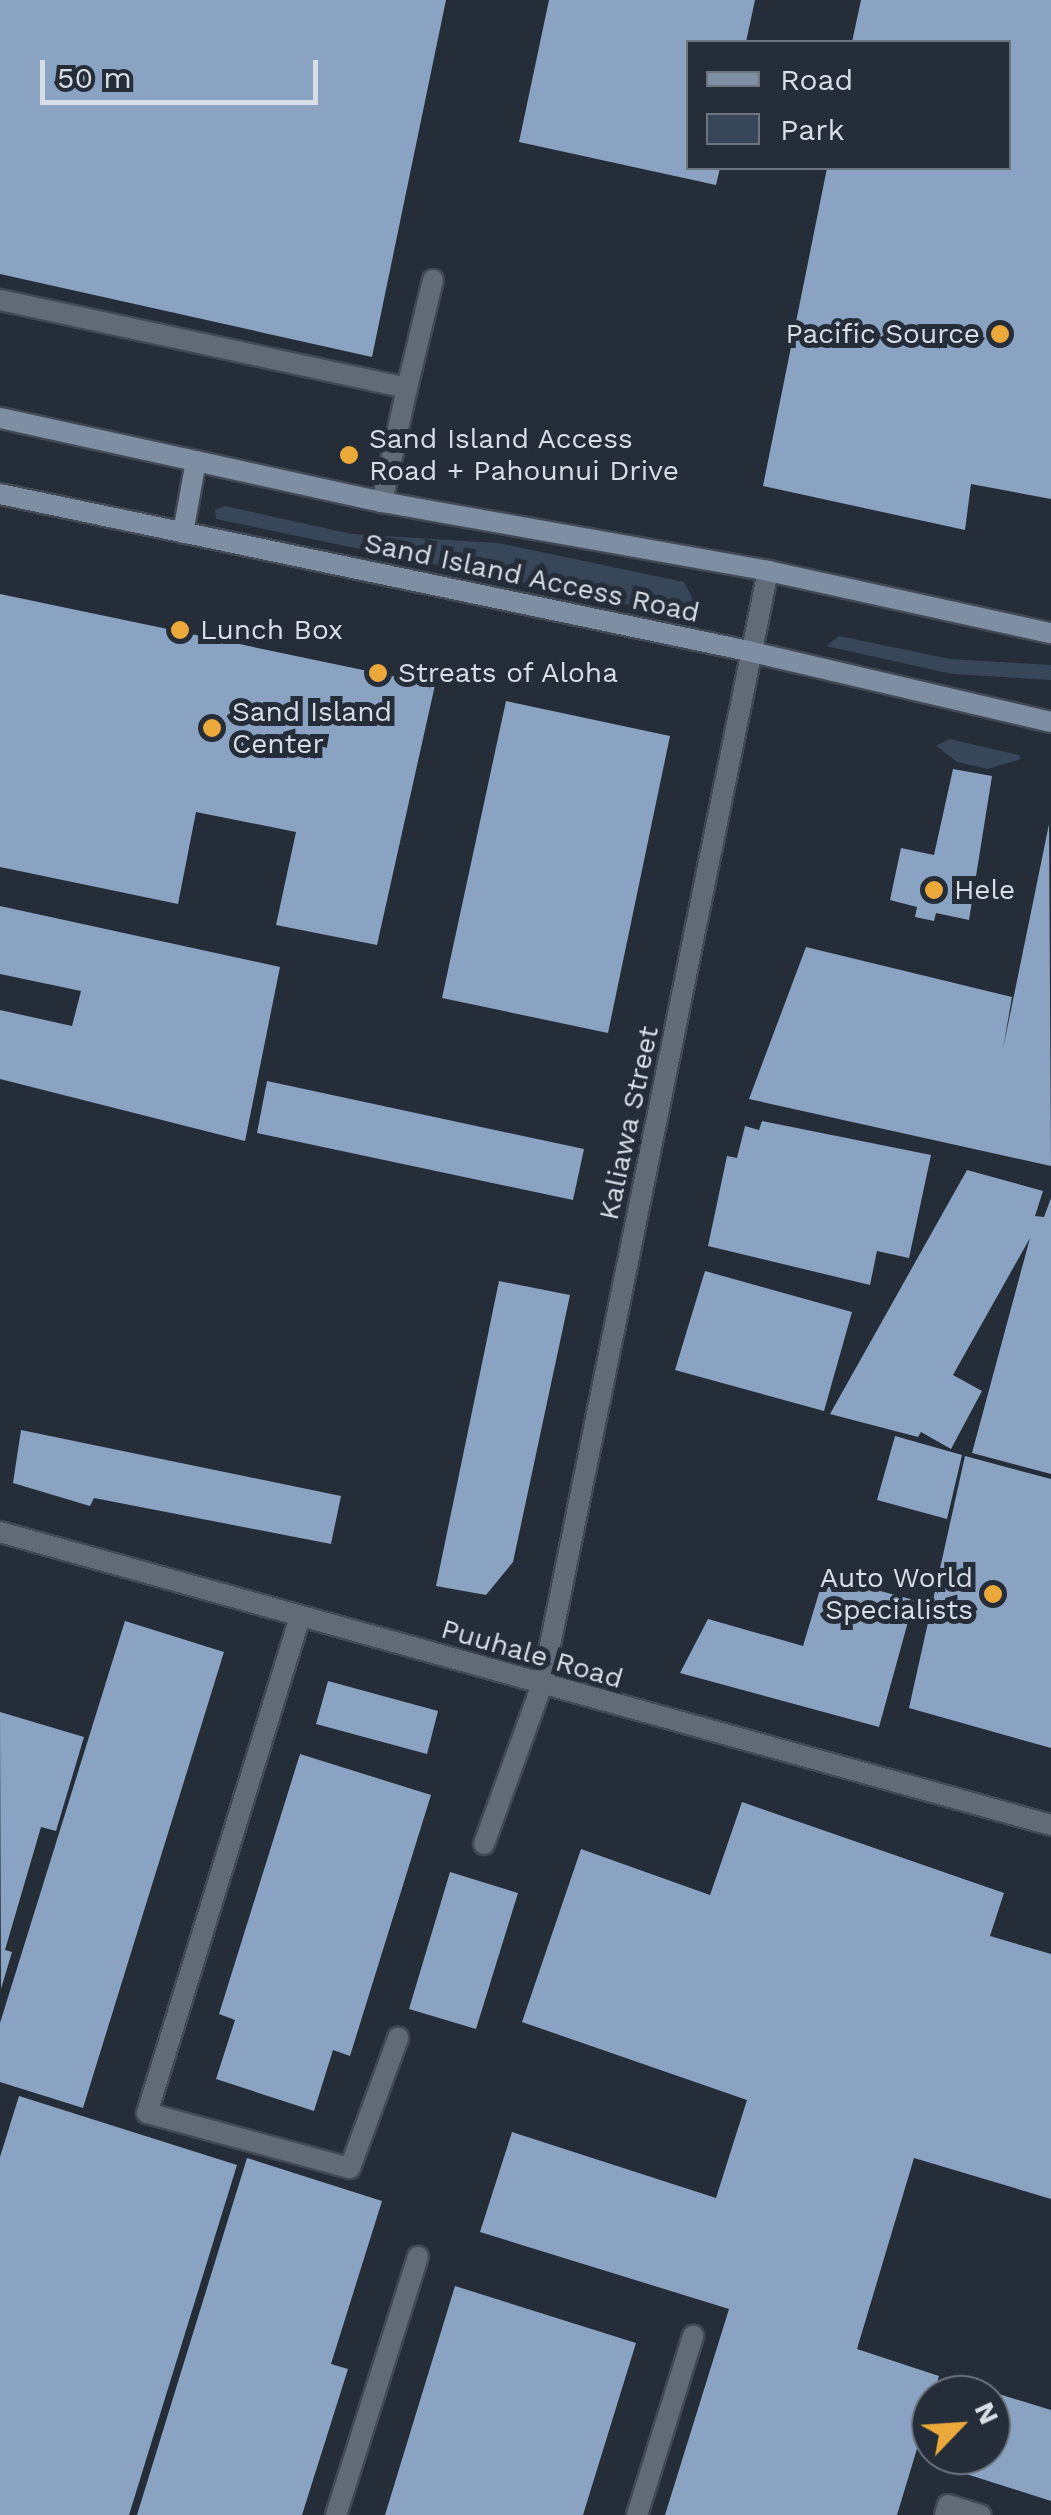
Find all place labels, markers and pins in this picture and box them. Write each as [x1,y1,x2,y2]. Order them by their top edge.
place label: Pacific Source [785,317,980,351]
marker: Pacific Source [989,323,1011,345]
place label: Sand Island Access Road + Pahounui Drive [369,422,679,488]
marker: Sand Island Access Road + Pahounui Drive [338,444,360,466]
place label: Lunch Box [200,613,343,647]
marker: Lunch Box [169,619,191,641]
place label: Streats of Aloha [398,656,620,690]
marker: Streats of Aloha [367,662,389,684]
place label: Sand Island Center [232,695,392,761]
marker: Sand Island Center [201,717,223,739]
place label: Hele [954,873,1015,907]
marker: Hele [923,879,945,901]
place label: Auto World Specialists [819,1561,973,1627]
marker: Auto World Specialists [982,1583,1004,1605]

